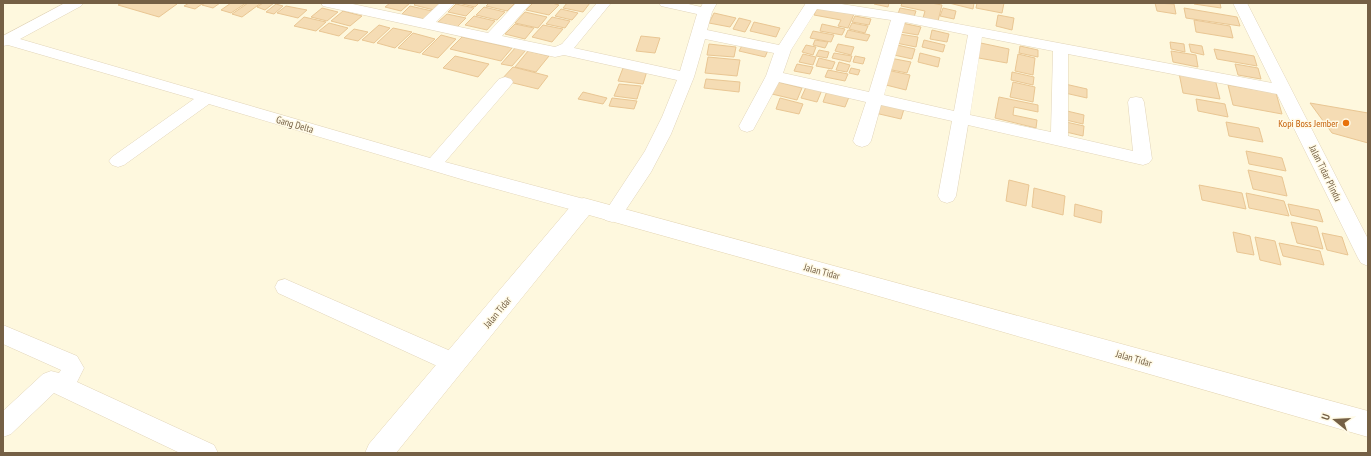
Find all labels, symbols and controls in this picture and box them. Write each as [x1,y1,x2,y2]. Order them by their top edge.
street label: Gang Delta [275,113,315,136]
place label: Kopi Boss Jember [1278,117,1338,130]
marker: Kopi Boss Jember [1341,118,1351,128]
street label: Jalan Tidar Plindu [1306,142,1345,203]
street label: Jalan Tidar [801,260,842,283]
street label: Jalan Tidar [480,294,514,331]
street label: Jalan Tidar [1113,347,1154,370]
north arrow [1315,400,1355,440]
text: U [1318,412,1333,422]

